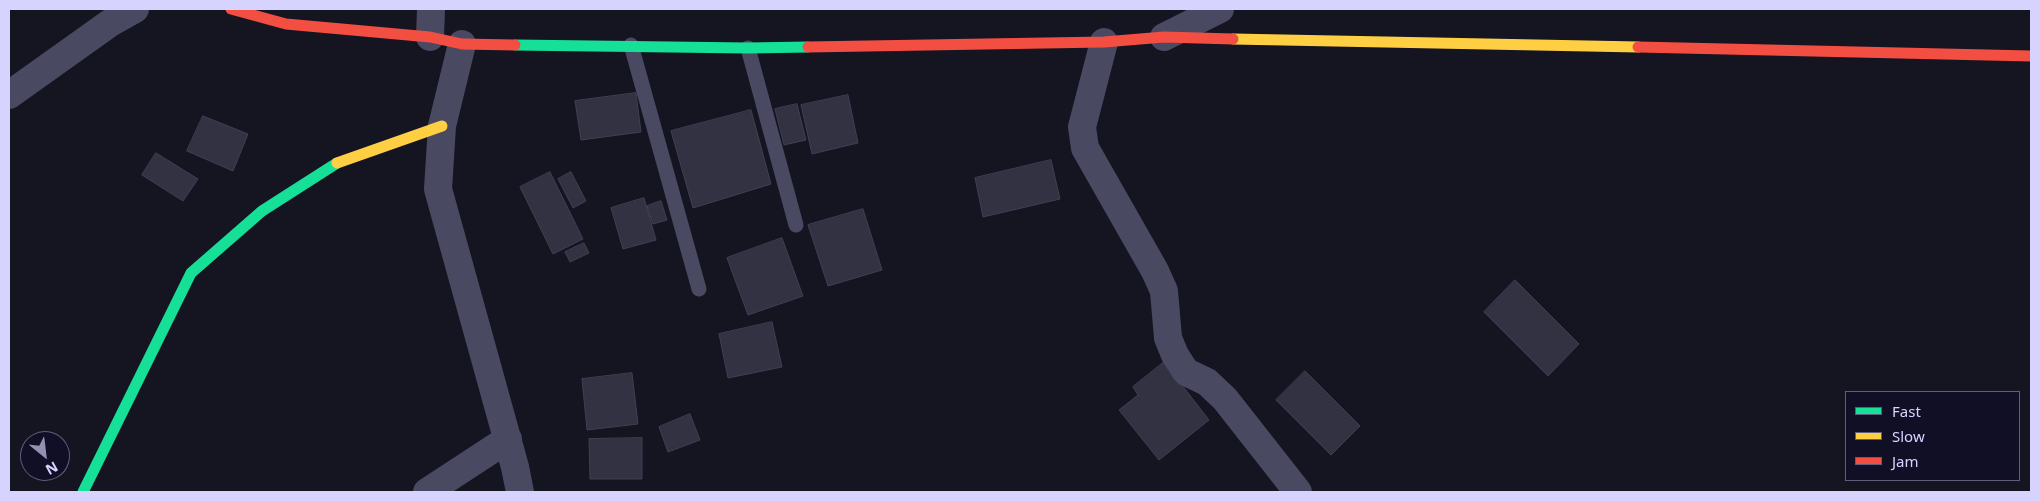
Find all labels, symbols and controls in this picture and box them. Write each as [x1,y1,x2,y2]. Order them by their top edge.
legend [1845,391,2020,481]
text: Fast [1892,401,1921,421]
text: Slow [1892,426,1925,446]
north arrow [20,431,70,481]
text: Jam [1892,451,1919,471]
text: N [42,458,62,480]

